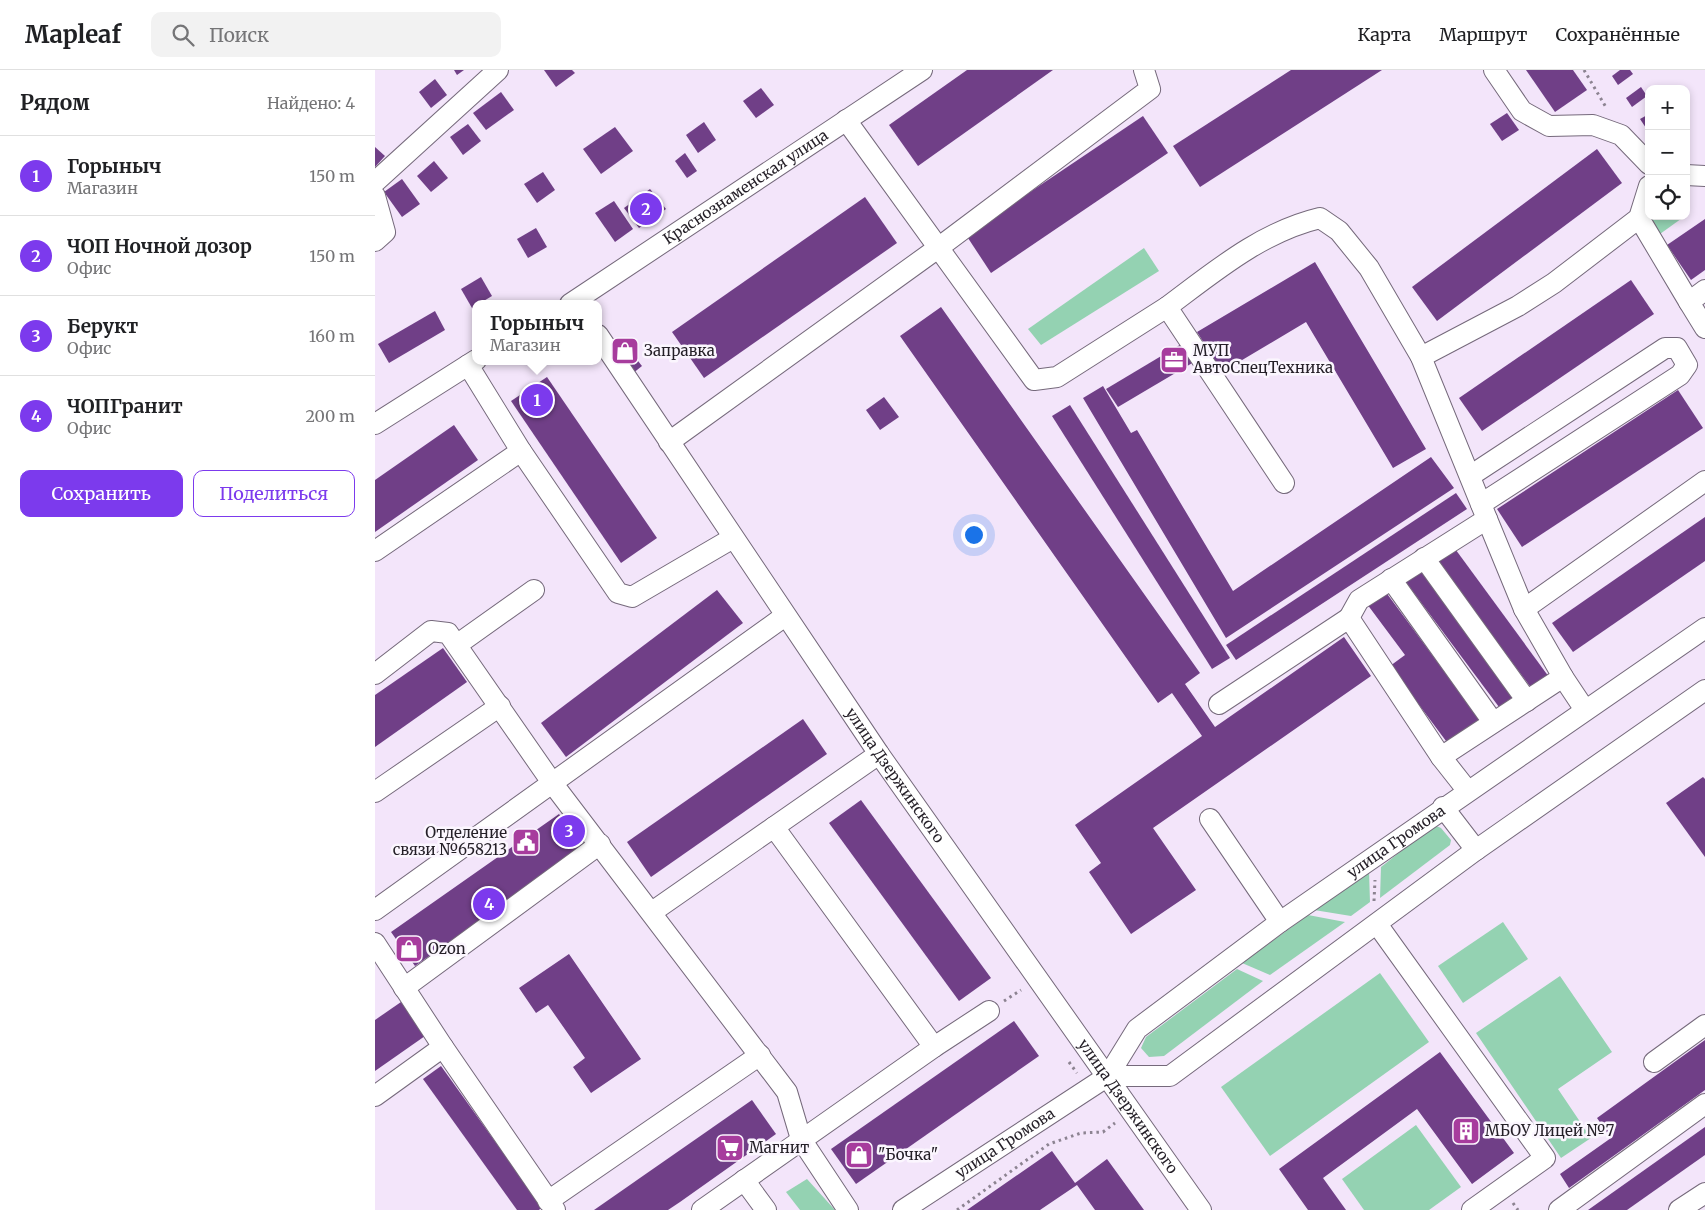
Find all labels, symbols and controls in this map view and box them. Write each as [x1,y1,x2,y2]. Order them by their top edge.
search box [151,12,501,57]
text: Mapleaf [25,19,121,50]
icon: search [169,21,197,49]
text: Поиск [209,23,269,47]
text: Карта [1358,23,1411,46]
text: Маршрут [1439,23,1527,46]
text: Сохранённые [1555,23,1680,46]
map controls [1645,85,1690,220]
button: + [1645,85,1690,130]
text: Рядом [20,89,90,116]
text: Найдено: 4 [267,93,355,113]
street label: Краснознаменская улица [660,125,831,248]
button: − [1645,130,1690,175]
text: Горыныч [67,154,162,178]
text: 1 [32,166,40,186]
text: 150 m [309,166,355,186]
button: locate [1645,175,1690,220]
text: Магазин [67,178,138,198]
pin: 2 [630,190,662,228]
text: ЧОП Ночной дозор [67,234,252,258]
text: 2 [31,246,41,266]
text: 150 m [309,246,355,266]
text: Офис [67,258,111,278]
popup [472,300,602,365]
text: Горыныч [490,311,584,335]
text: Берукт [67,314,138,338]
text: 3 [31,326,41,346]
text: 160 m [309,326,355,346]
text: Магазин [490,335,561,355]
shop icon: Заправка [610,336,640,366]
text: Офис [67,338,111,358]
place label: Заправка [644,341,715,360]
place label: МУП АвтоСпецТехника [1192,341,1333,377]
office icon: МУП АвтоСпецТехника [1159,345,1189,375]
pin: 1 [521,381,553,419]
text: ЧОПГранит [67,394,183,418]
text: 4 [31,406,41,426]
text: 200 m [305,406,355,426]
text: Офис [67,418,111,438]
button: Сохранить [20,470,183,517]
button: Поделиться [193,470,355,517]
your location [961,522,987,548]
street label: улица Дзержинского [842,704,949,847]
street label: улица Громова [1343,801,1449,882]
pin: 3 [553,812,585,850]
place label: Отделение связи №658213 [393,823,507,859]
public building icon: Отделение связи №658213 [511,827,541,857]
pin: 4 [473,885,505,923]
shop icon: Ozon [394,934,424,964]
place label: Ozon [428,939,466,958]
street label: улица Дзержинского [1074,1035,1182,1177]
street label: улица Громова [952,1103,1058,1182]
building icon: МБОУ Лицей №7 [1451,1116,1481,1146]
place label: МБОУ Лицей №7 [1485,1121,1615,1140]
supermarket icon: Магнит [715,1133,745,1163]
place label: Магнит [749,1138,809,1157]
shop icon: "Бочка" [844,1140,874,1170]
place label: "Бочка" [878,1145,938,1164]

